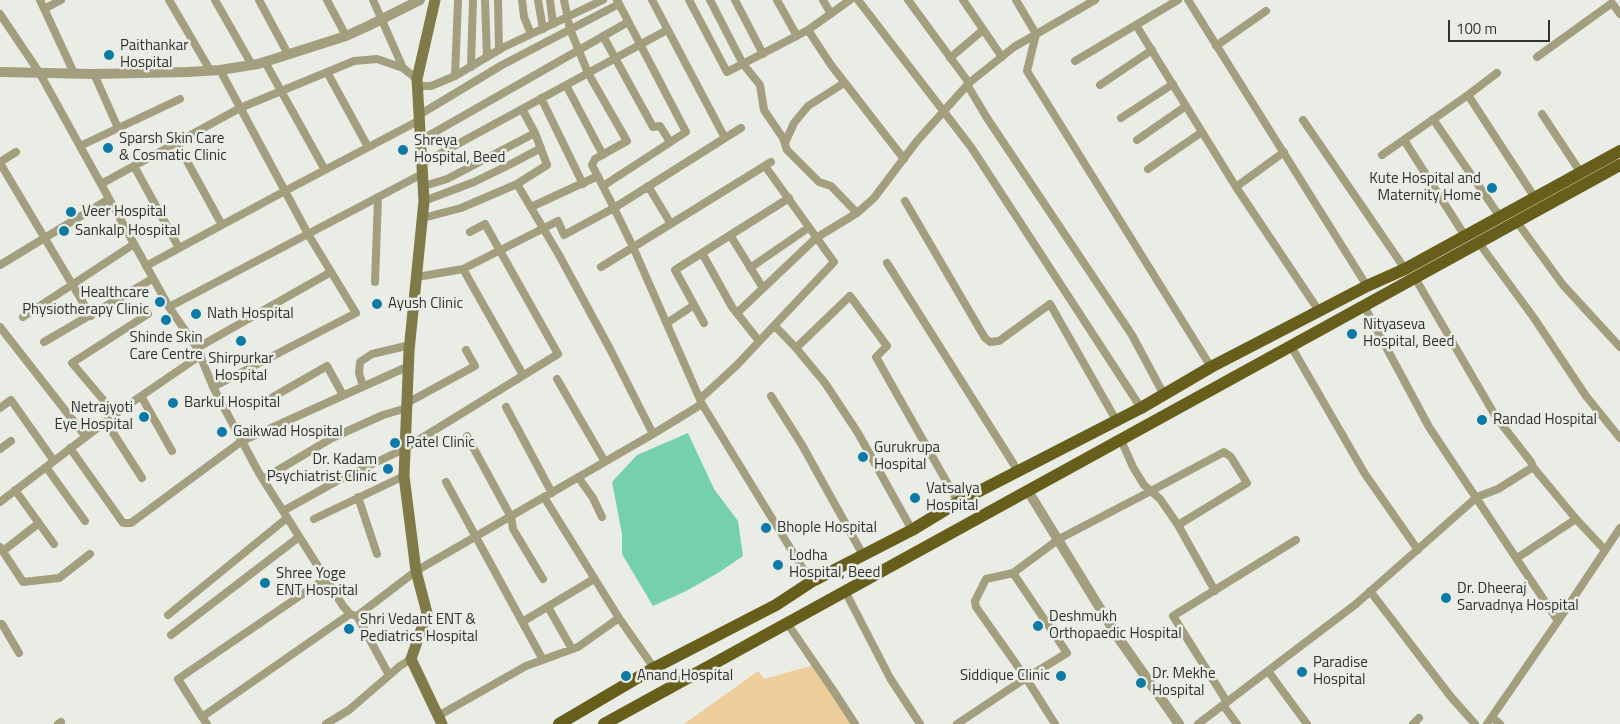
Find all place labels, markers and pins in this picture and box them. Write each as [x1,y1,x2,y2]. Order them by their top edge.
place label: Paithankar Hospital [120,37,188,72]
marker: Paithankar Hospital [102,48,116,62]
place label: Sparsh Skin Care & Cosmatic Clinic [119,130,227,165]
place label: Shreya Hospital, Beed [414,132,505,167]
marker: Sparsh Skin Care & Cosmatic Clinic [101,141,115,155]
marker: Shreya Hospital, Beed [396,143,410,157]
place label: Kute Hospital and Maternity Home [1369,170,1481,205]
marker: Kute Hospital and Maternity Home [1485,181,1499,195]
place label: Veer Hospital [82,203,166,221]
marker: Veer Hospital [64,205,78,219]
place label: Sankalp Hospital [75,222,180,240]
marker: Sankalp Hospital [57,224,71,238]
place label: Healthcare Physiotherapy Clinic [22,284,149,319]
marker: Healthcare Physiotherapy Clinic [153,295,167,309]
place label: Ayush Clinic [388,295,463,313]
marker: Ayush Clinic [370,297,384,311]
place label: Nath Hospital [207,305,294,323]
marker: Nath Hospital [189,307,203,321]
marker: Shinde Skin Care Centre [159,313,173,327]
place label: Nityaseva Hospital, Beed [1363,316,1454,351]
marker: Nityaseva Hospital, Beed [1345,327,1359,341]
place label: Shinde Skin Care Centre [129,329,203,364]
marker: Shirpurkar Hospital [234,334,248,348]
place label: Shirpurkar Hospital [208,350,274,385]
place label: Barkul Hospital [184,394,280,412]
marker: Barkul Hospital [166,396,180,410]
place label: Netrajyoti Eye Hospital [55,399,133,434]
marker: Netrajyoti Eye Hospital [137,410,151,424]
place label: Randad Hospital [1493,411,1597,429]
marker: Randad Hospital [1475,413,1489,427]
place label: Gaikwad Hospital [233,423,343,441]
marker: Gaikwad Hospital [215,425,229,439]
place label: Patel Clinic [406,434,475,452]
marker: Patel Clinic [388,436,402,450]
place label: Gurukrupa Hospital [874,439,940,474]
marker: Gurukrupa Hospital [856,450,870,464]
place label: Dr. Kadam Psychiatrist Clinic [267,451,377,486]
marker: Dr. Kadam Psychiatrist Clinic [381,462,395,476]
place label: Vatsalya Hospital [926,480,980,515]
marker: Vatsalya Hospital [908,491,922,505]
place label: Bhople Hospital [777,519,877,537]
marker: Bhople Hospital [759,521,773,535]
place label: Lodha Hospital, Beed [789,547,880,582]
marker: Lodha Hospital, Beed [771,558,785,572]
place label: Shree Yoge ENT Hospital [276,565,358,600]
marker: Shree Yoge ENT Hospital [258,576,272,590]
place label: Dr. Dheeraj Sarvadnya Hospital [1457,580,1579,615]
marker: Dr. Dheeraj Sarvadnya Hospital [1439,591,1453,605]
place label: Deshmukh Orthopaedic Hospital [1049,608,1182,643]
place label: Shri Vedant ENT & Pediatrics Hospital [360,611,478,646]
marker: Deshmukh Orthopaedic Hospital [1031,619,1045,633]
marker: Shri Vedant ENT & Pediatrics Hospital [342,622,356,636]
place label: Paradise Hospital [1313,654,1368,689]
place label: Dr. Mekhe Hospital [1152,665,1215,700]
marker: Paradise Hospital [1295,665,1309,679]
place label: Anand Hospital [637,667,733,685]
place label: Siddique Clinic [960,667,1050,685]
marker: Anand Hospital [619,669,633,683]
marker: Siddique Clinic [1054,669,1068,683]
marker: Dr. Mekhe Hospital [1134,676,1148,690]

